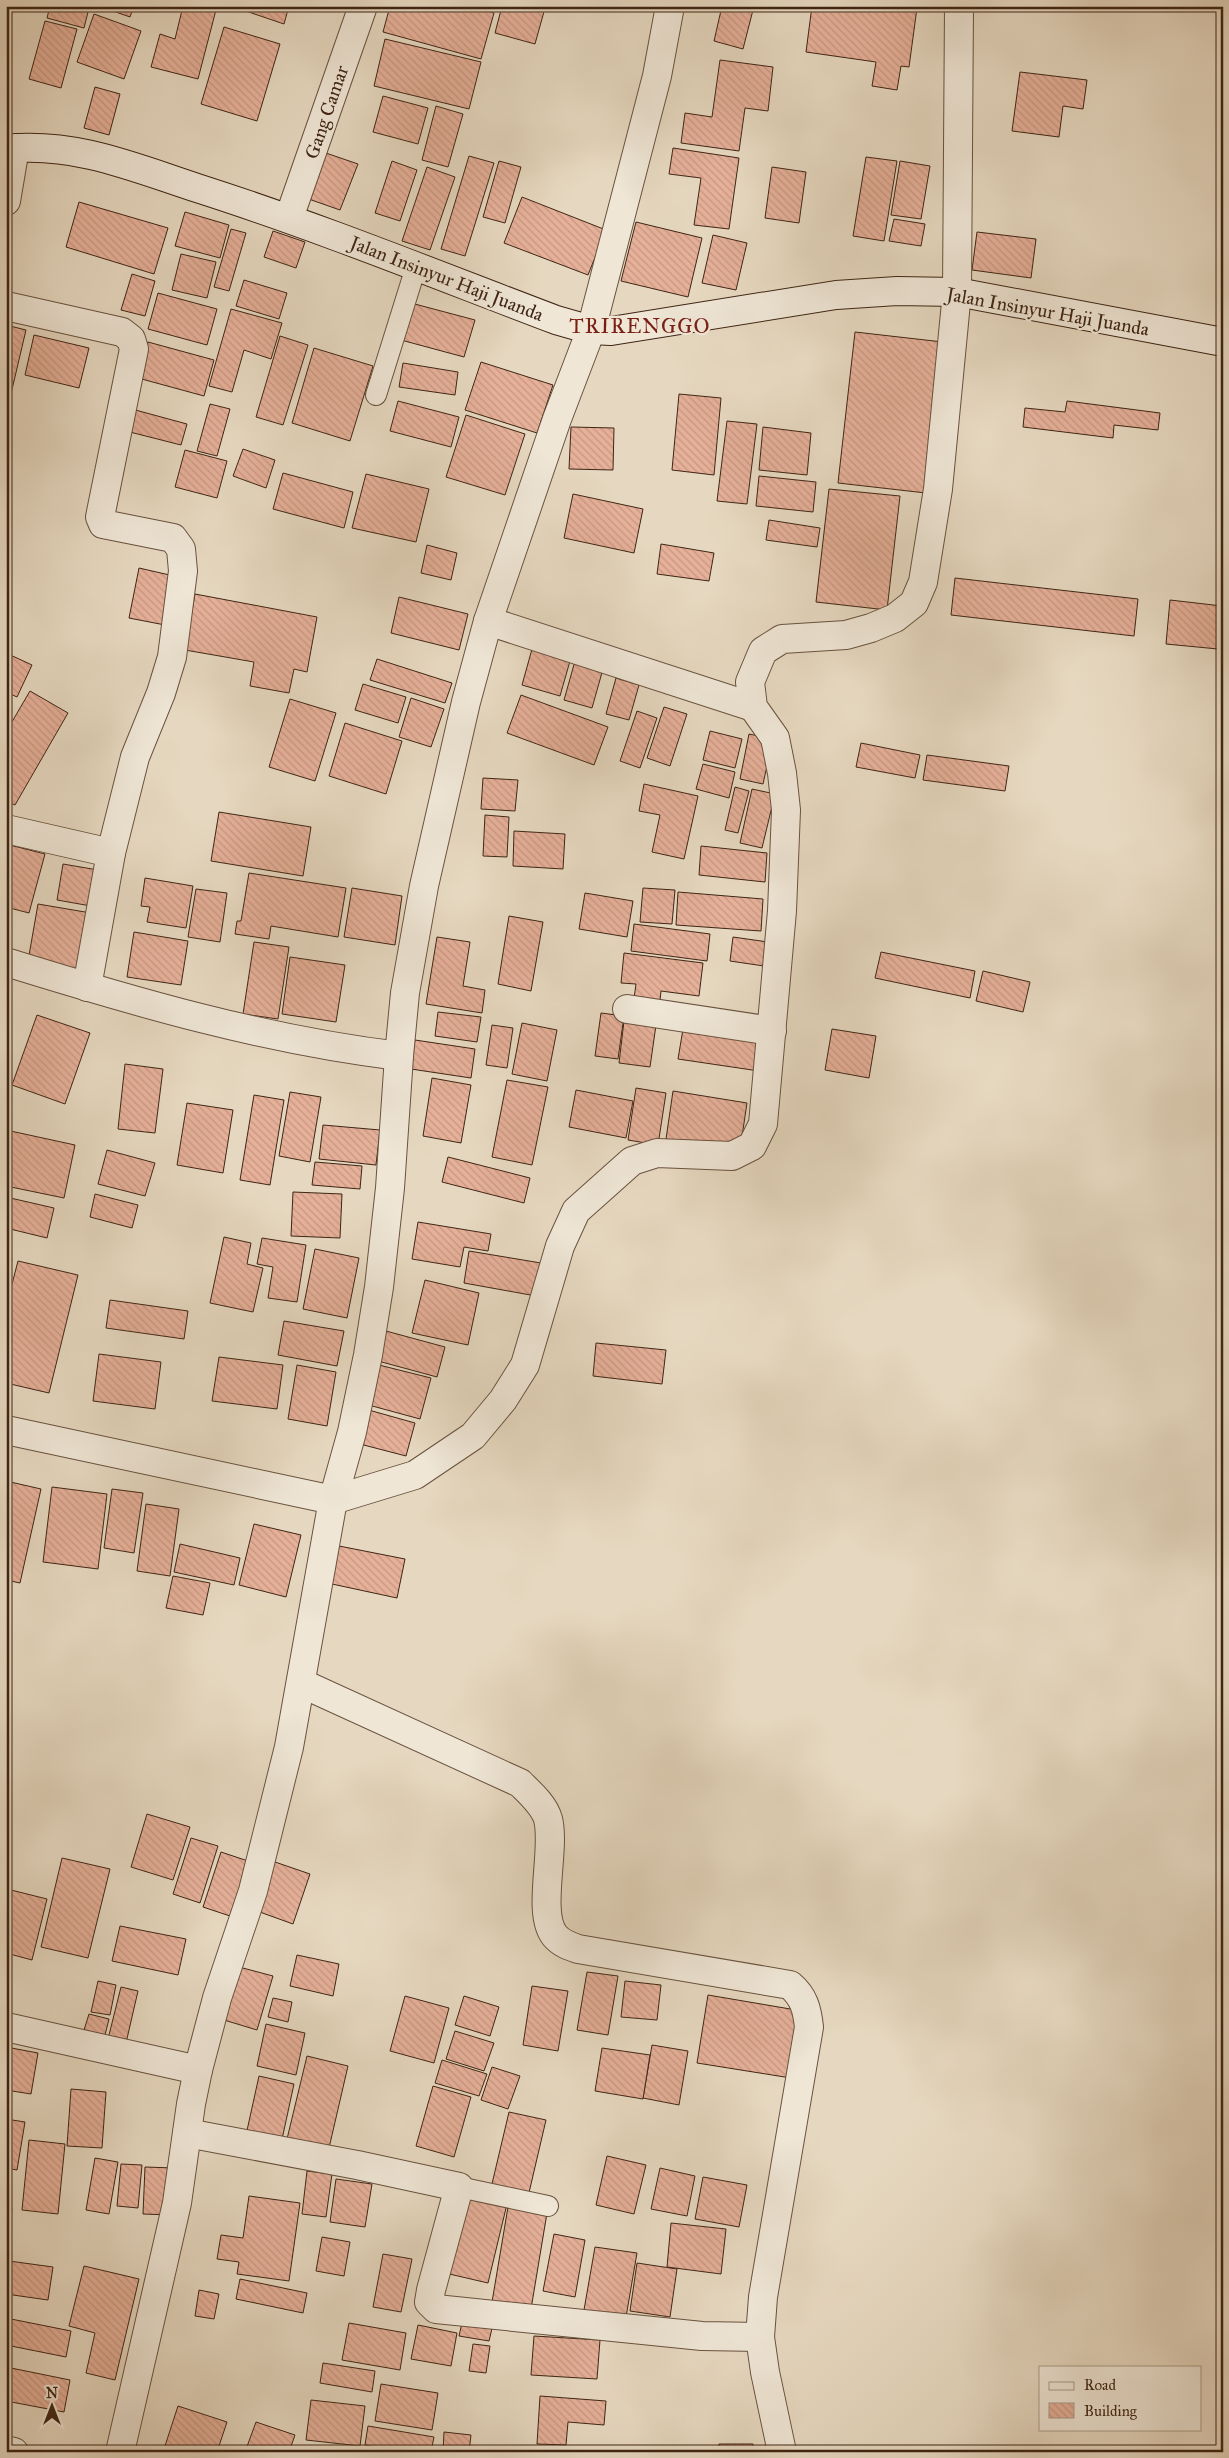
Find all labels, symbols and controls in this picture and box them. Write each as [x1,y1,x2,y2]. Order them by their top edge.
street label: Gang Camar [300,62,354,162]
street label: Jalan Insinyur Haji Juanda [345,230,548,327]
street label: Jalan Insinyur Haji Juanda [943,282,1152,342]
district label: TRIRENGGO [569,313,711,339]
legend [1039,2366,1202,2430]
text: Road [1084,2376,1116,2394]
north arrow [28,2380,78,2430]
text: N [46,2385,58,2402]
text: Building [1084,2402,1138,2420]

